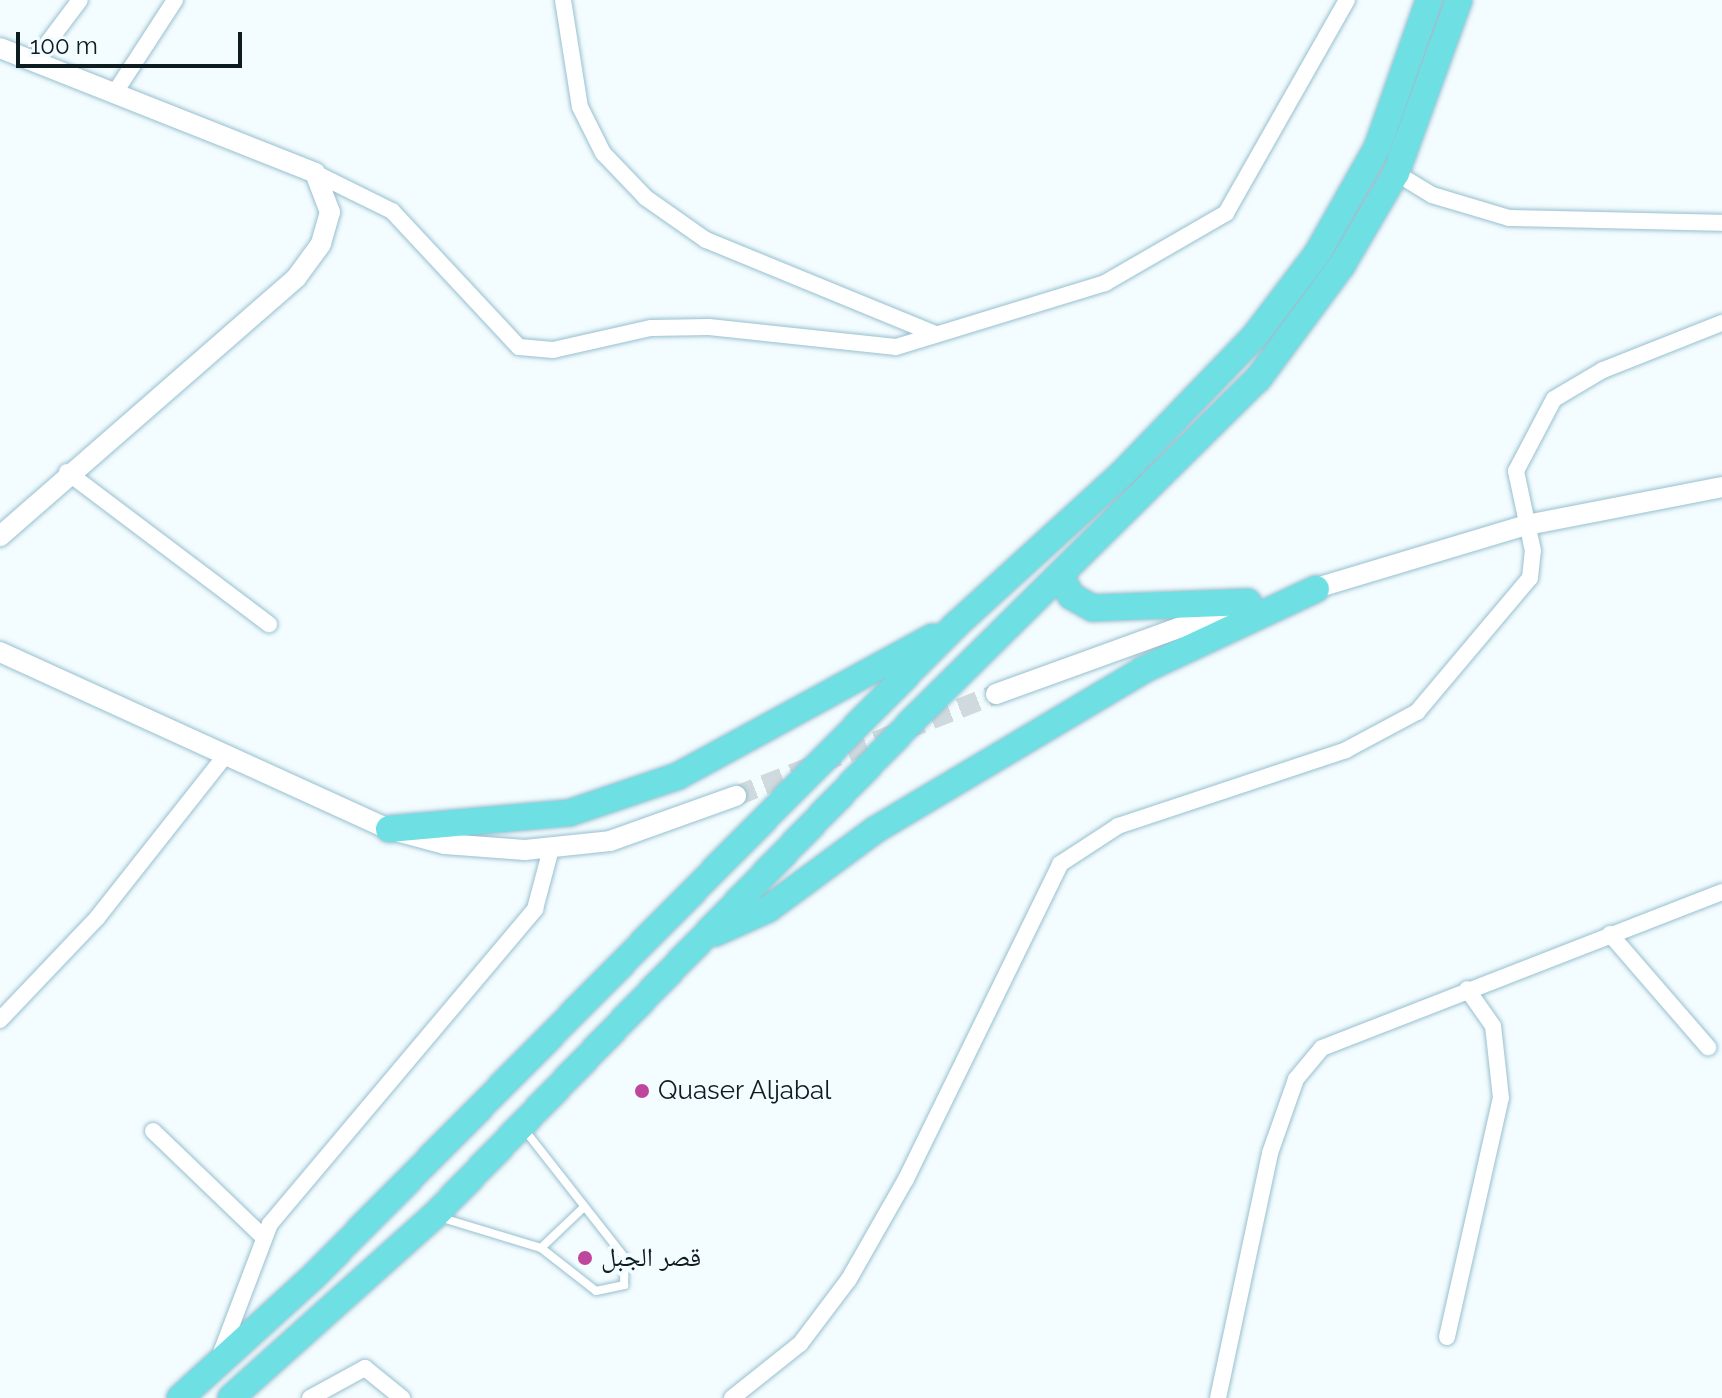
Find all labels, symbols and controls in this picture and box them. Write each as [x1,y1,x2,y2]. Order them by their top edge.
scale bar [20,16,246,66]
text: 100 m [30,31,98,60]
place label: Quaser Aljabal [658,1075,833,1107]
marker: Quaser Aljabal [633,1082,651,1100]
place label: قصر الجبل [601,1242,701,1274]
marker: قصر الجبل [576,1249,594,1267]

